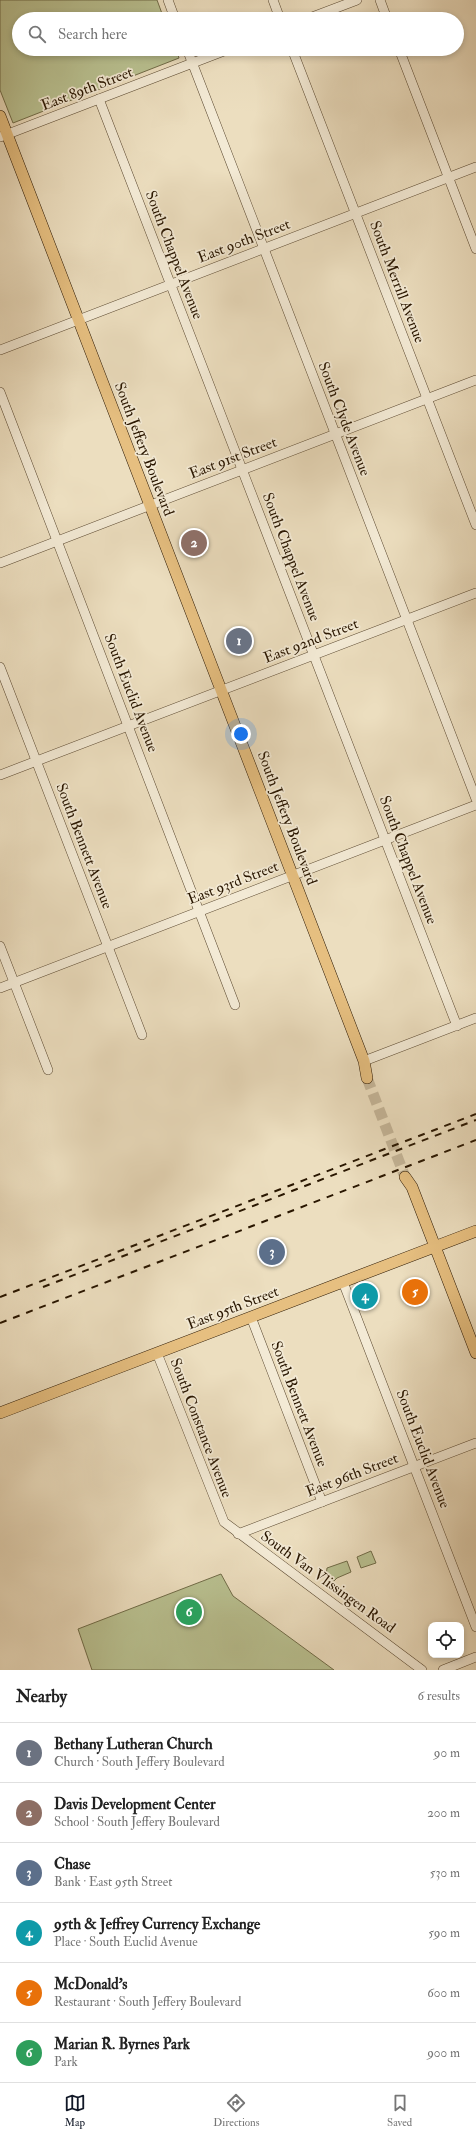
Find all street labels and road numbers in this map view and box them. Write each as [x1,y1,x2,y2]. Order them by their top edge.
street label: East 89th Street [38,63,136,115]
street label: South Chappel Avenue [140,188,207,322]
street label: East 90th Street [195,215,293,267]
street label: South Merrill Avenue [365,218,429,346]
street label: South Clyde Avenue [314,359,374,479]
street label: South Jeffery Boulevard [109,379,178,519]
street label: East 91st Street [186,433,280,483]
street label: South Chappel Avenue [257,490,324,624]
street label: East 92nd Street [261,614,361,668]
street label: South Euclid Avenue [100,631,162,755]
street label: South Jeffery Boulevard [252,748,321,888]
street label: South Bennett Avenue [51,780,117,912]
street label: South Chappel Avenue [374,793,441,927]
street label: East 93rd Street [185,857,281,909]
street label: East 95th Street [185,1282,282,1334]
street label: South Bennett Avenue [266,1338,332,1470]
street label: South Constance Avenue [166,1356,236,1500]
street label: South Euclid Avenue [392,1387,454,1511]
street label: East 96th Street [303,1449,401,1501]
street label: South Van Vlissingen Road [257,1527,400,1638]

